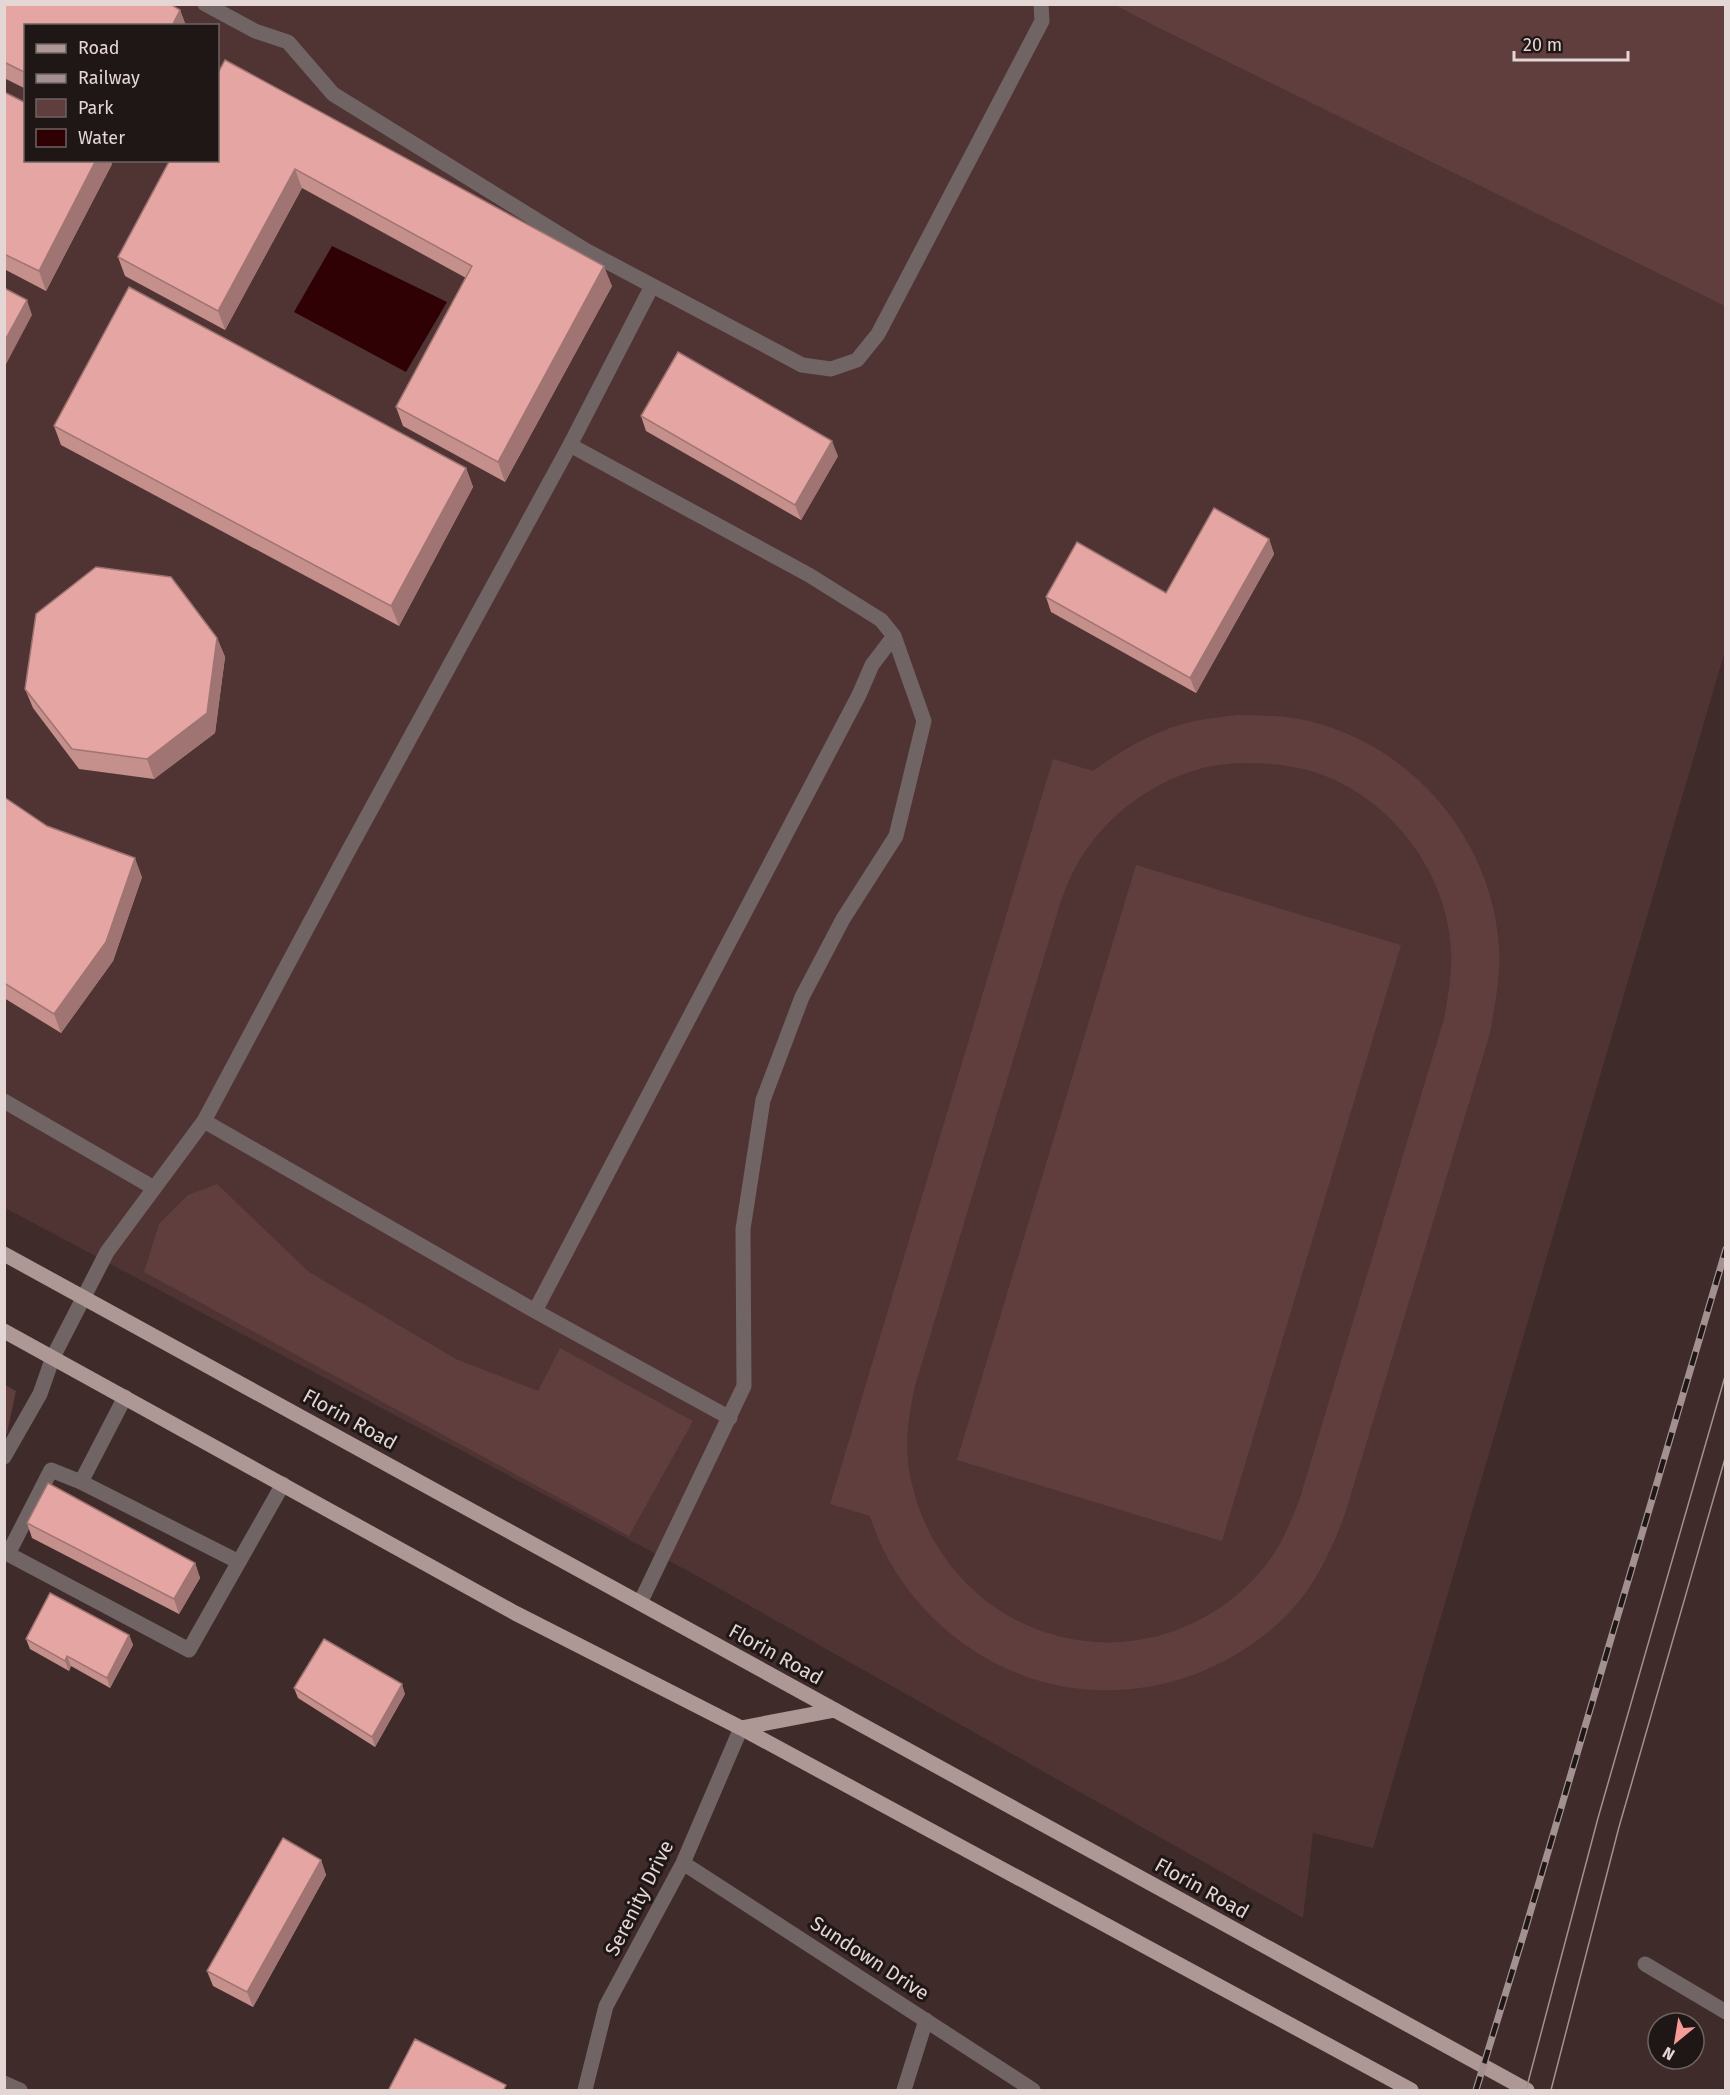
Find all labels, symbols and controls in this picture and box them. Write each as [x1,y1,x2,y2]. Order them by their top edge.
legend [24,24,219,162]
scale bar [1514,24,1628,62]
text: 20 m [1523,34,1562,56]
text: Road [78,37,120,59]
text: Railway [78,67,140,89]
text: Park [78,97,114,119]
text: Water [78,127,125,149]
street label: Florin Road [299,1383,401,1455]
street label: Florin Road [725,1618,827,1690]
street label: Serenity Drive [600,1836,678,1960]
street label: Florin Road [1151,1852,1253,1924]
street label: Sundown Drive [806,1911,934,2005]
north arrow [1646,2011,1706,2071]
text: N [1659,2043,1678,2064]

